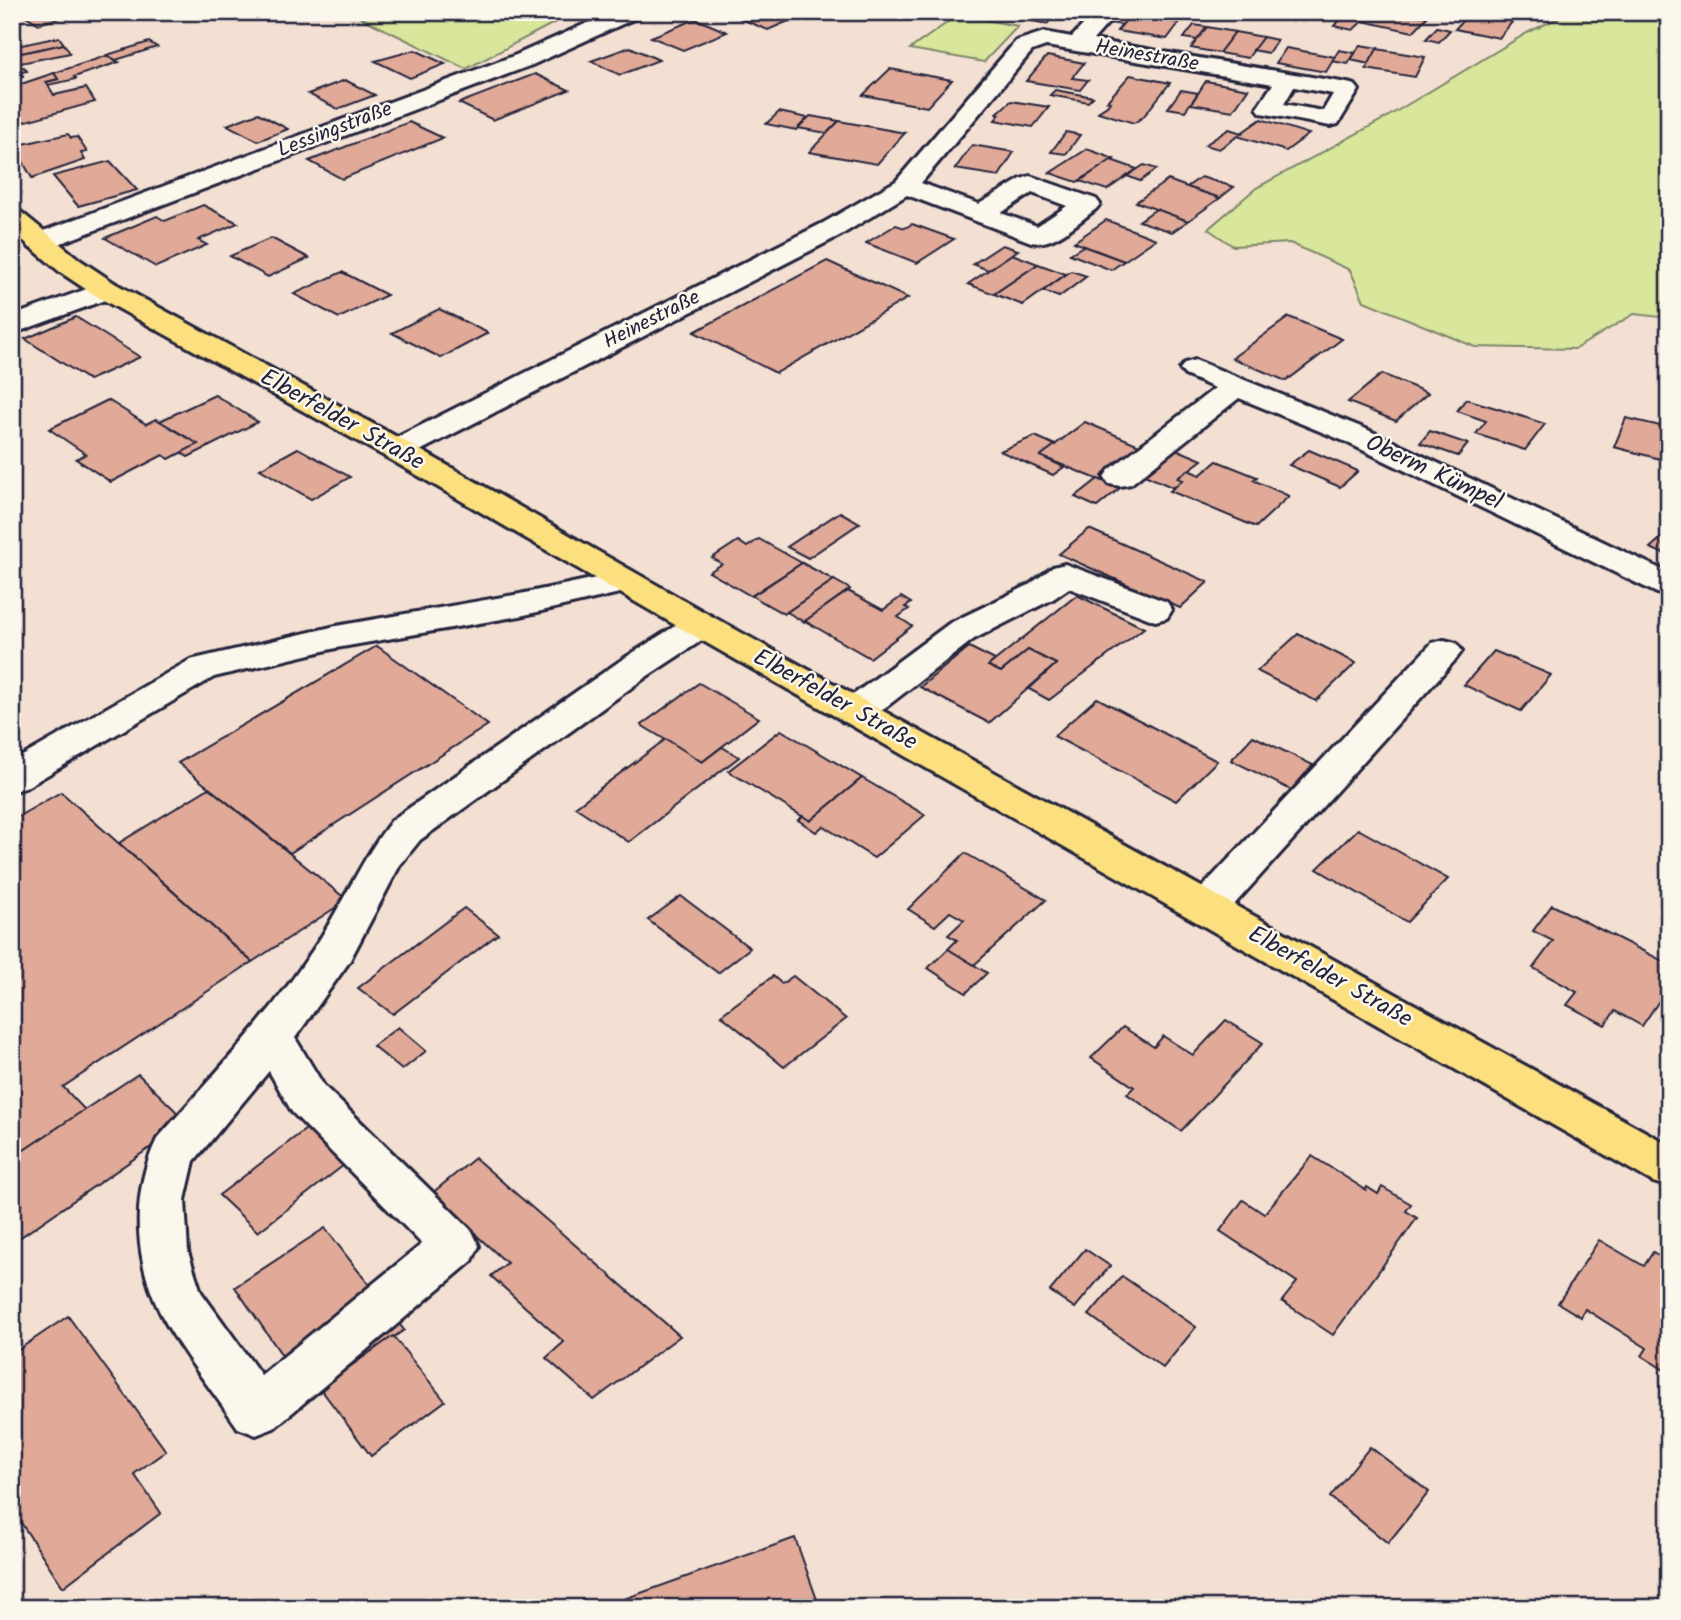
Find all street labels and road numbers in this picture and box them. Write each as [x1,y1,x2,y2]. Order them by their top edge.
street label: Heinestraße [1093,31,1202,81]
street label: Lessingstraße [273,93,398,167]
street label: Heinestraße [598,281,707,358]
street label: Elberfelder Straße [252,358,432,482]
street label: Oberm Kümpel [1359,424,1509,522]
street label: Elberfelder Straße [745,638,925,762]
street label: Elberfelder Straße [1240,915,1420,1039]

